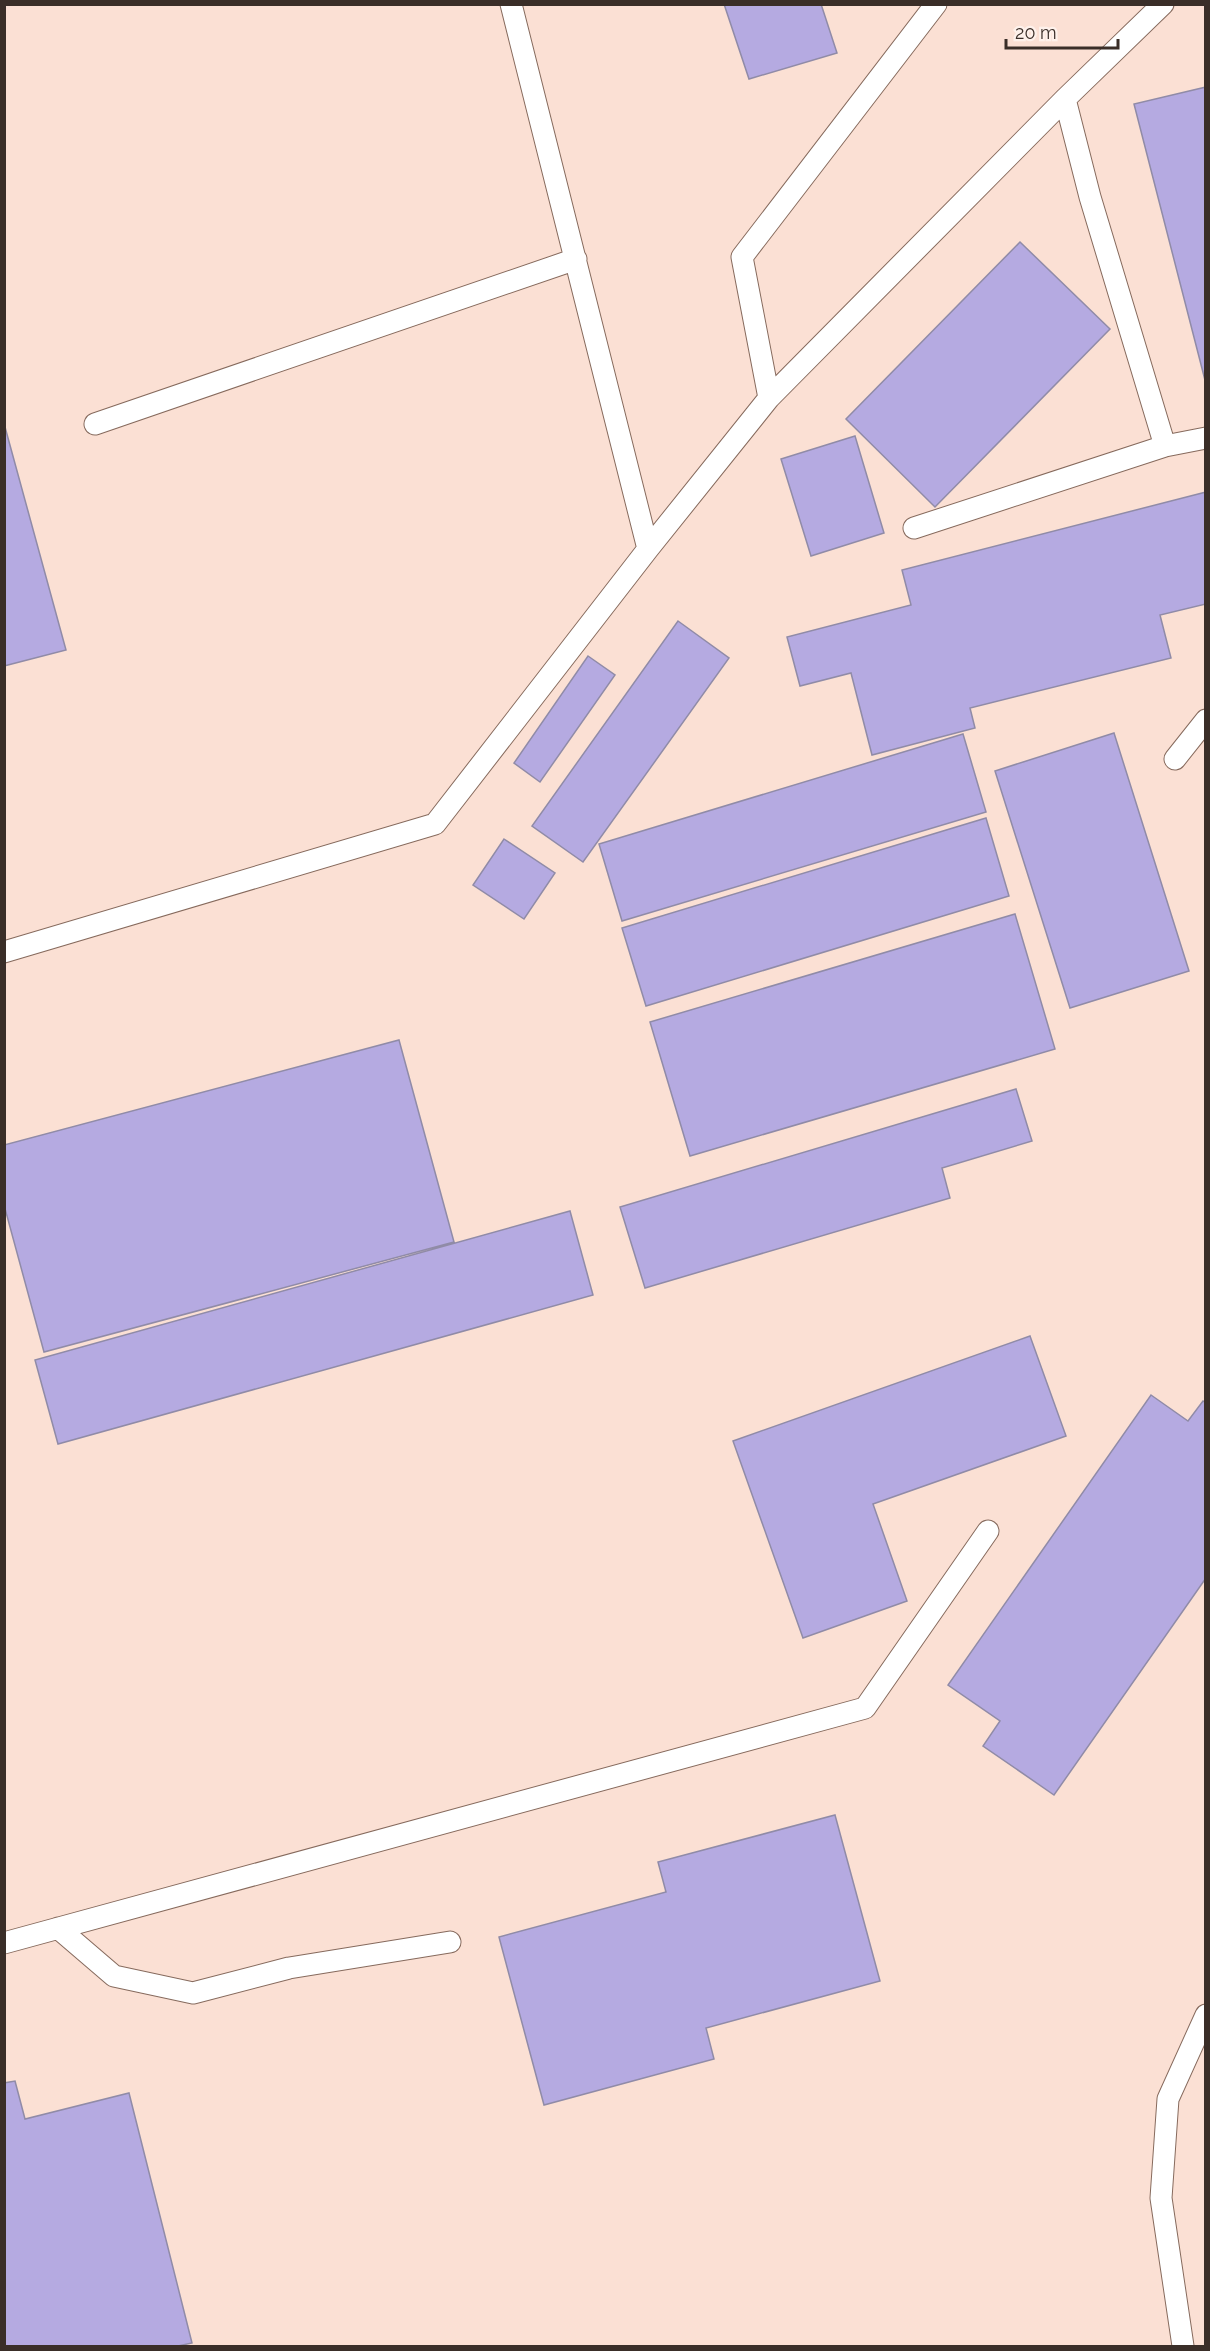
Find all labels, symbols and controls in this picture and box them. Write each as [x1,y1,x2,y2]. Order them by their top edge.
scale bar [1006,12,1118,50]
text: 20 m [1015,22,1057,43]

